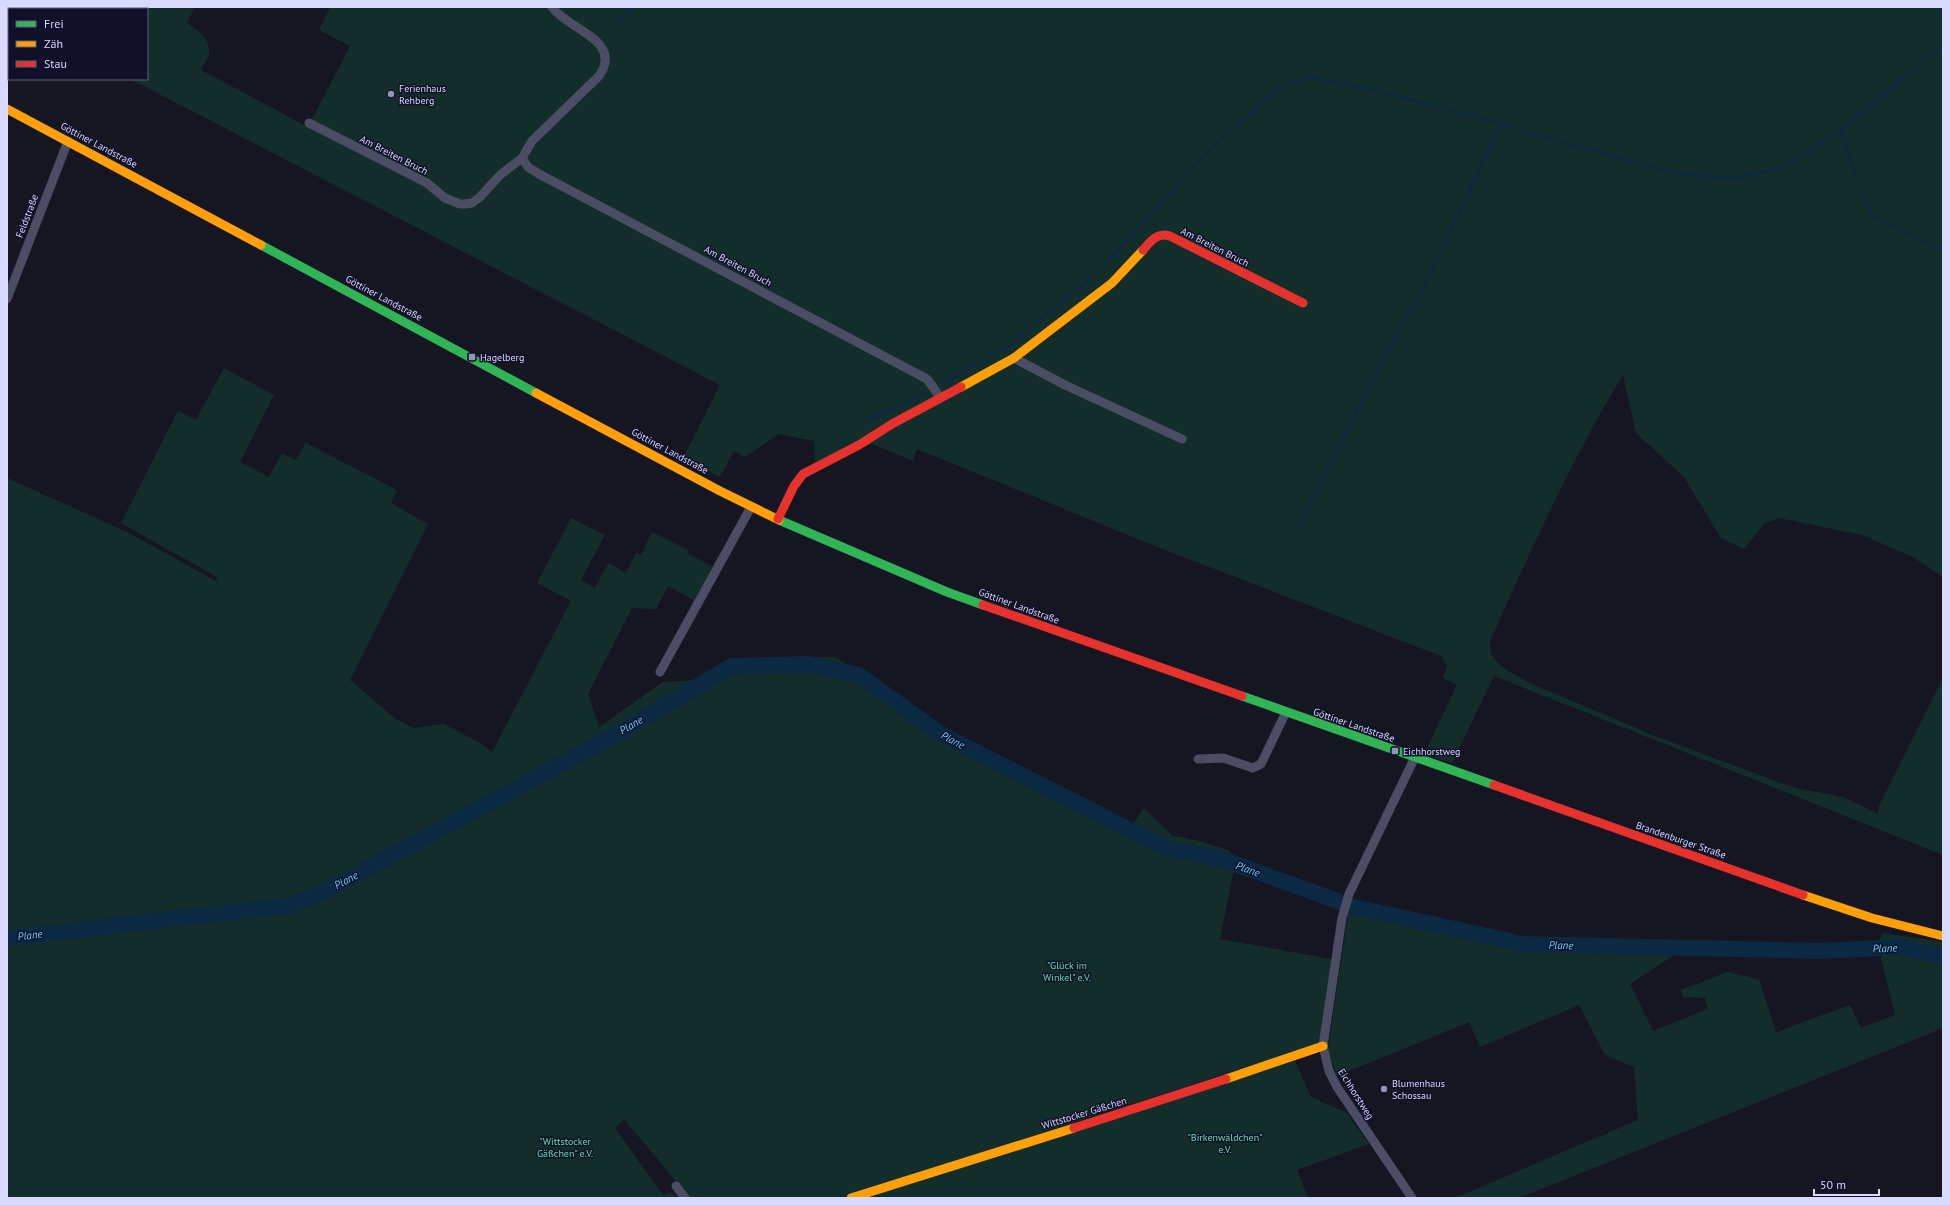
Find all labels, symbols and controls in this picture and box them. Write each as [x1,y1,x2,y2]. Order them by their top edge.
legend [8,8,148,80]
text: Frei [44,16,64,31]
text: Zäh [44,36,63,51]
text: Stau [44,56,67,71]
place label: Ferienhaus Rehberg [399,82,446,107]
marker: Ferienhaus Rehberg [386,89,396,99]
street label: Göttiner Landstraße [58,119,140,171]
street label: Am Breiten Bruch [358,132,430,178]
street label: Feldstraße [13,192,41,240]
street label: Am Breiten Bruch [1179,224,1251,270]
street label: Am Breiten Bruch [702,243,774,289]
street label: Göttiner Landstraße [343,272,425,324]
place label: Hagelberg [480,351,524,364]
marker: Hagelberg [467,352,477,362]
street label: Göttiner Landstraße [629,425,711,477]
street label: Göttiner Landstraße [977,585,1061,627]
street label: Göttiner Landstraße [1312,705,1396,745]
water label: Plane [617,713,645,737]
water label: Plane [939,728,967,752]
place label: Eichhorstweg [1403,745,1460,758]
marker: Eichhorstweg [1390,746,1400,756]
street label: Brandenburger Straße [1634,818,1728,862]
water label: Plane [1234,858,1262,880]
water label: Plane [332,868,360,892]
water label: Plane [17,927,43,943]
water label: Plane [1548,938,1574,952]
water label: Plane [1872,941,1898,955]
park label: "Glück im Winkel" e.V. [1043,959,1091,984]
street label: Eichhorstweg [1335,1066,1377,1122]
place label: Blumenhaus Schossau [1392,1077,1445,1102]
marker: Blumenhaus Schossau [1379,1084,1389,1094]
street label: Wittstocker Gäßchen [1040,1094,1128,1132]
park label: "Birkenwäldchen" e.V. [1188,1131,1262,1156]
park label: "Wittstocker Gäßchen" e.V. [537,1135,593,1160]
scale bar [1814,1171,1879,1197]
text: 50 m [1820,1177,1846,1192]

